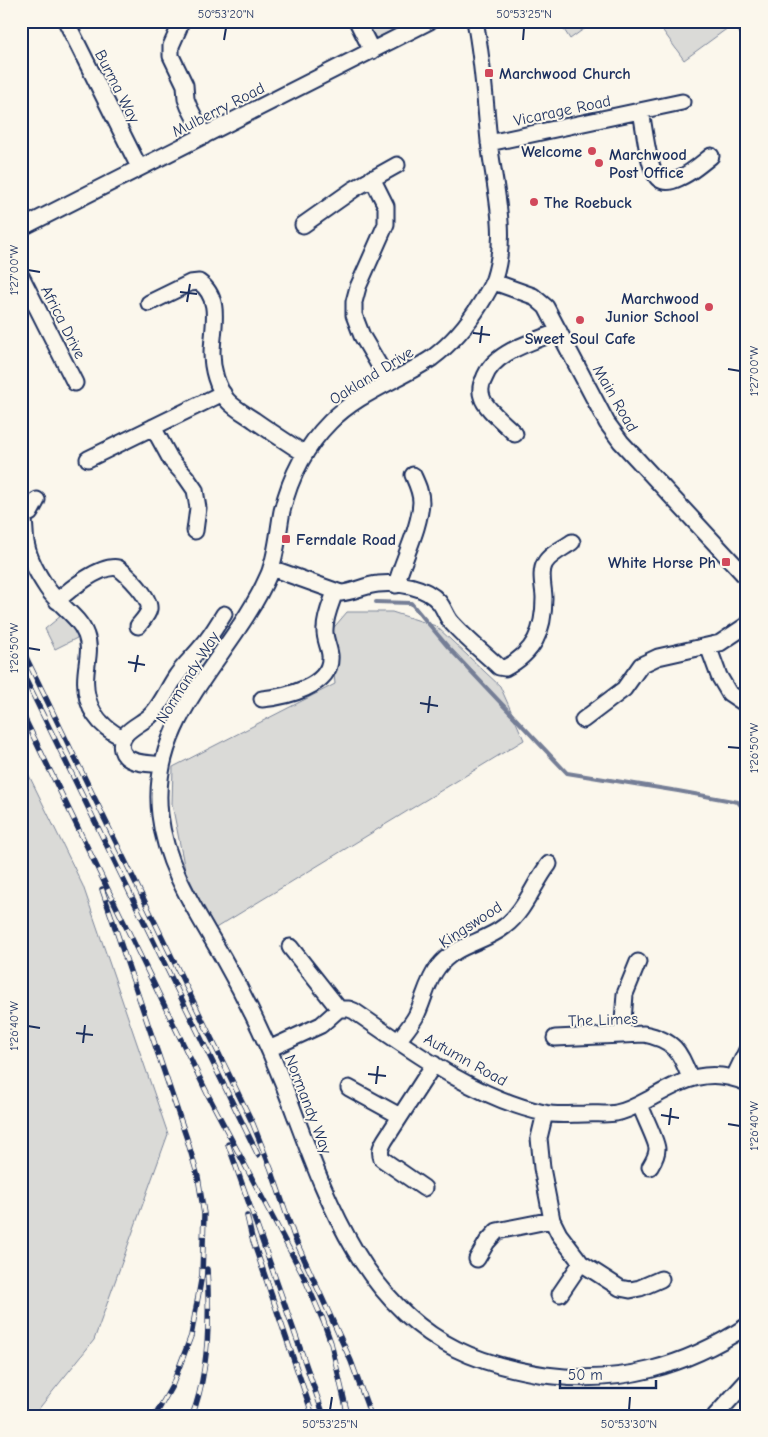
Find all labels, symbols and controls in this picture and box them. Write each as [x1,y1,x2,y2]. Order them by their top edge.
text: 50°53'20"N [198,7,254,21]
text: 50°53'25"N [496,7,552,21]
street label: Burma Way [91,47,144,127]
place label: Marchwood Church [499,65,631,83]
marker: Marchwood Church [483,67,495,79]
street label: Mulberry Road [169,79,268,141]
street label: Vicarage Road [512,92,612,130]
place label: Welcome [521,143,582,161]
marker: Welcome [586,145,598,157]
place label: Marchwood Post Office [609,146,687,182]
marker: Marchwood Post Office [593,157,605,169]
place label: The Roebuck [544,194,632,212]
marker: The Roebuck [528,196,540,208]
text: 1°27'00"W [7,244,21,295]
street label: Africa Drive [37,283,89,362]
place label: Marchwood Junior School [605,290,699,326]
marker: Marchwood Junior School [703,301,715,313]
marker: Sweet Soul Cafe [574,314,586,326]
place label: Sweet Soul Cafe [525,330,635,348]
street label: Oakland Drive [326,343,417,409]
text: 1°27'00"W [747,345,761,396]
street label: Main Road [589,362,641,435]
place label: Ferndale Road [296,531,396,549]
marker: Ferndale Road [280,533,292,545]
place label: White Horse Ph [608,554,716,572]
marker: White Horse Ph [720,556,732,568]
text: 1°26'50"W [7,622,21,673]
street label: Normandy Way [152,628,224,727]
text: 1°26'50"W [747,722,761,773]
street label: Kingswood [436,898,505,952]
text: 1°26'40"W [7,1001,21,1051]
street label: The Limes [568,1010,639,1030]
street label: Autumn Road [421,1030,510,1090]
street label: Normandy Way [281,1052,336,1157]
text: 1°26'40"W [747,1101,761,1151]
scale bar [560,1357,657,1389]
text: 50 m [568,1366,603,1384]
text: 50°53'25"N [302,1417,358,1431]
text: 50°53'30"N [601,1417,657,1431]

